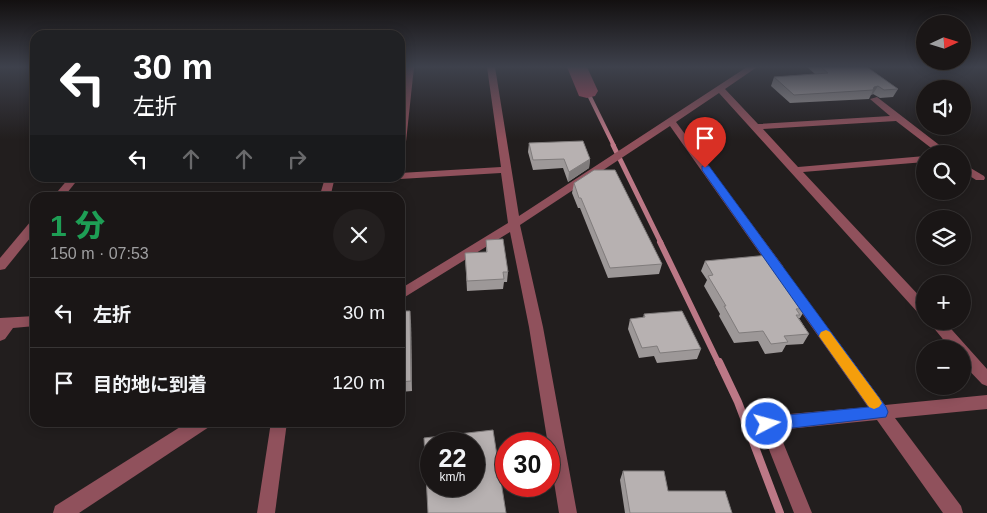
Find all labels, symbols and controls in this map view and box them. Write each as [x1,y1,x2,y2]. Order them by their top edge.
north arrow [916,15,971,70]
map controls [916,15,971,395]
text: 30 m [133,47,213,86]
icon: left [50,50,115,115]
button: sound [916,80,971,135]
text: 左折 [133,94,177,119]
pin [684,117,726,168]
icon: arrive [691,124,719,152]
icon: left [124,145,152,173]
icon: ahead [177,145,205,173]
icon: ahead [230,145,258,173]
icon: right [283,145,311,173]
button: search [916,145,971,200]
text: 1 分 [50,209,105,242]
button: close [333,209,385,261]
button: layers [916,210,971,265]
text: 150 m · 07:53 [50,245,149,262]
button: + [916,275,971,330]
icon: left [50,299,78,327]
text: 30 m [343,302,385,323]
text: 左折 [93,304,131,325]
button: − [916,340,971,395]
icon: arrive [50,369,78,397]
text: 120 m [332,372,385,393]
text: 目的地に到着 [93,374,207,395]
position arrow [740,397,792,449]
speed limit sign: 30 [495,432,560,497]
text: 22 [439,444,466,472]
text: km/h [439,470,466,484]

